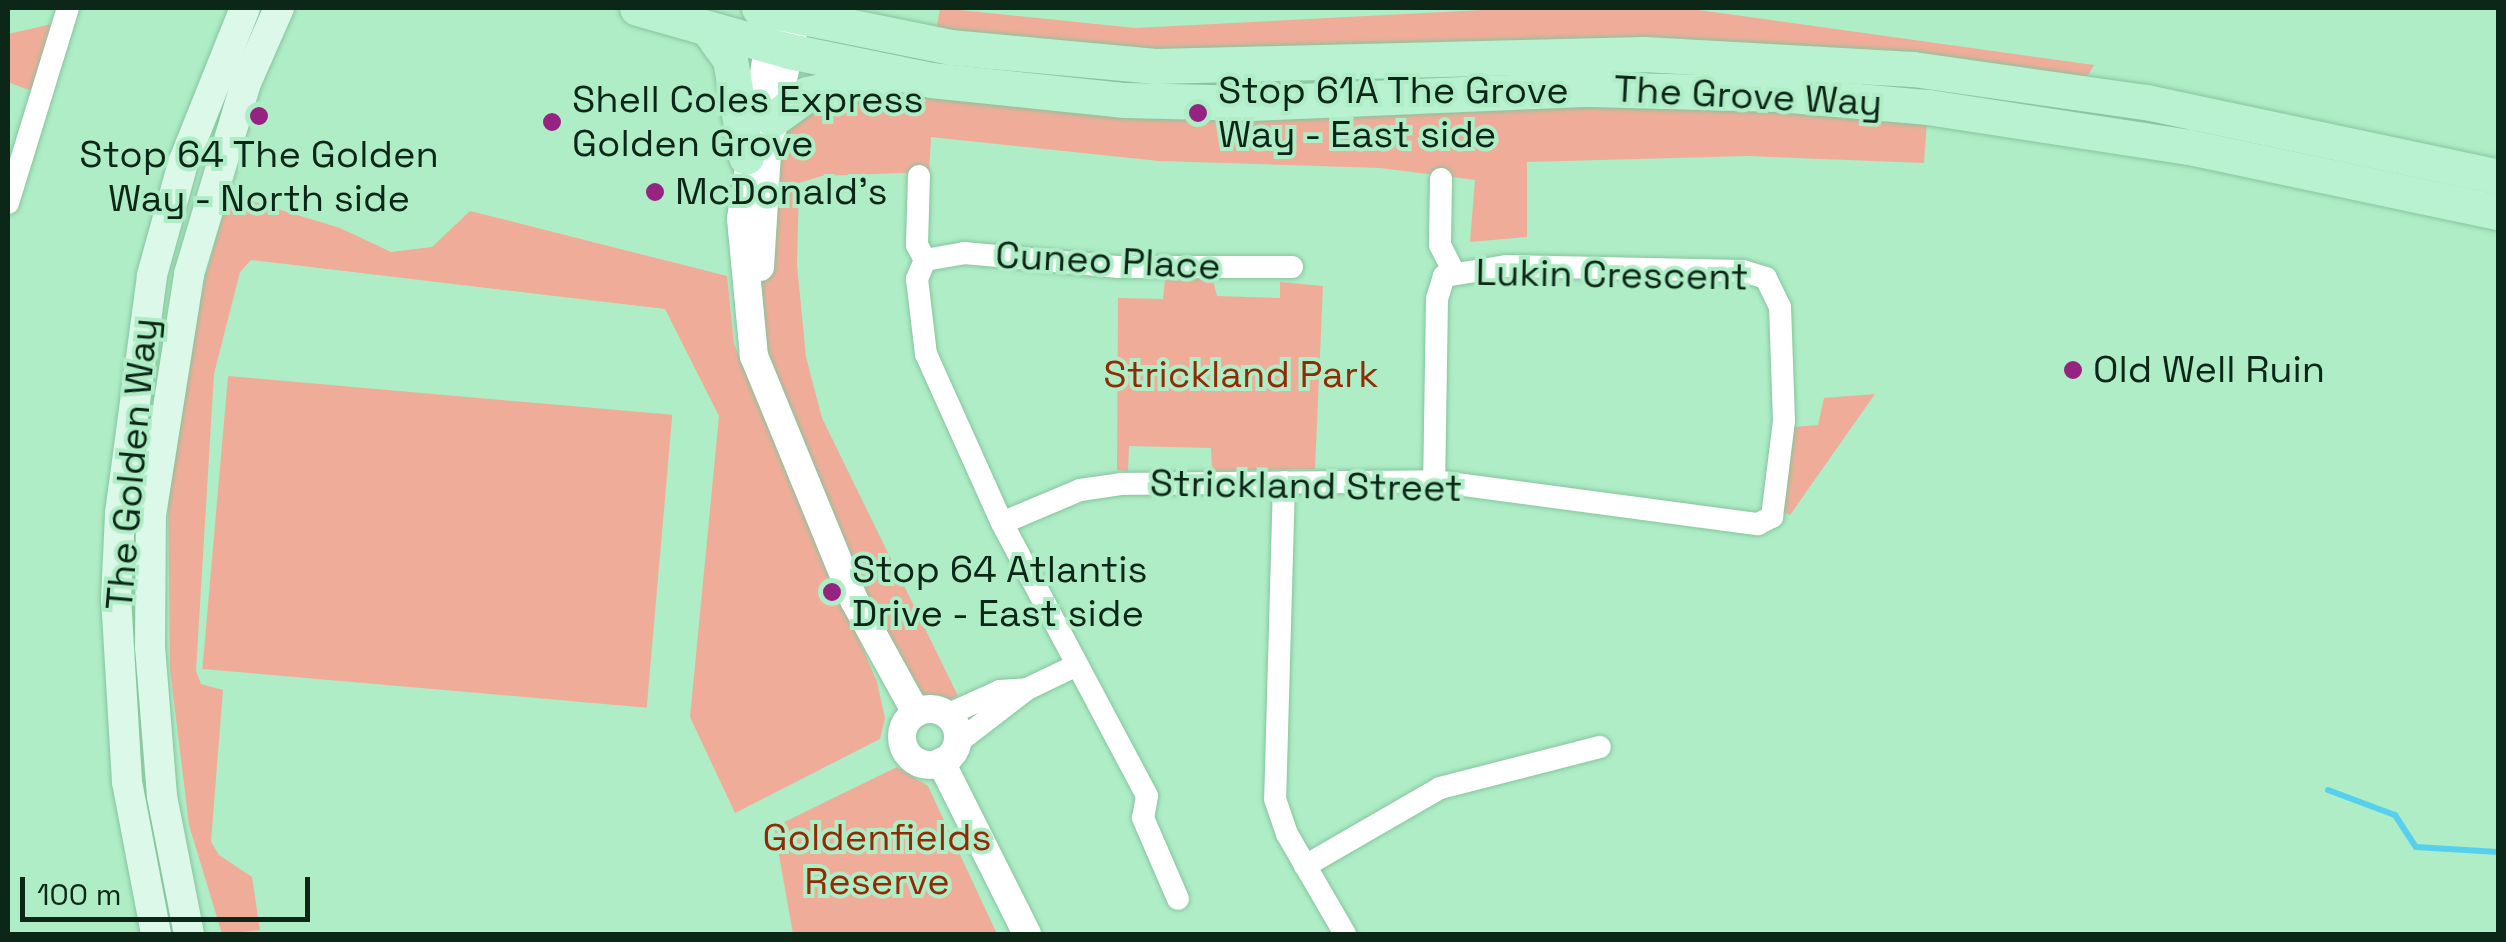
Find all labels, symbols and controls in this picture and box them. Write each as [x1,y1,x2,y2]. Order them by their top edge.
street label: The Grove Way [1613,66,1883,126]
place label: Stop 61A The Grove Way - East side [1218,68,1570,157]
place label: Shell Coles Express Golden Grove [572,77,924,166]
marker: Stop 61A The Grove Way - East side [1187,102,1209,124]
marker: Stop 64 The Golden Way - North side [248,105,270,127]
marker: Shell Coles Express Golden Grove [541,111,563,133]
place label: Stop 64 The Golden Way - North side [79,132,439,222]
place label: McDonald's [675,169,888,215]
marker: McDonald's [644,181,666,203]
street label: Cuneo Place [994,232,1222,290]
street label: Lukin Crescent [1475,250,1749,300]
street label: The Golden Way [97,316,167,612]
place label: Old Well Ruin [2093,347,2325,393]
park label: Strickland Park [1103,352,1379,398]
marker: Old Well Ruin [2062,359,2084,381]
street label: Strickland Street [1149,460,1463,512]
place label: Stop 64 Atlantis Drive - East side [852,547,1148,636]
marker: Stop 64 Atlantis Drive - East side [821,581,843,603]
park label: Goldenfields Reserve [762,815,992,904]
scale bar [25,857,315,919]
text: 100 m [37,875,122,914]

